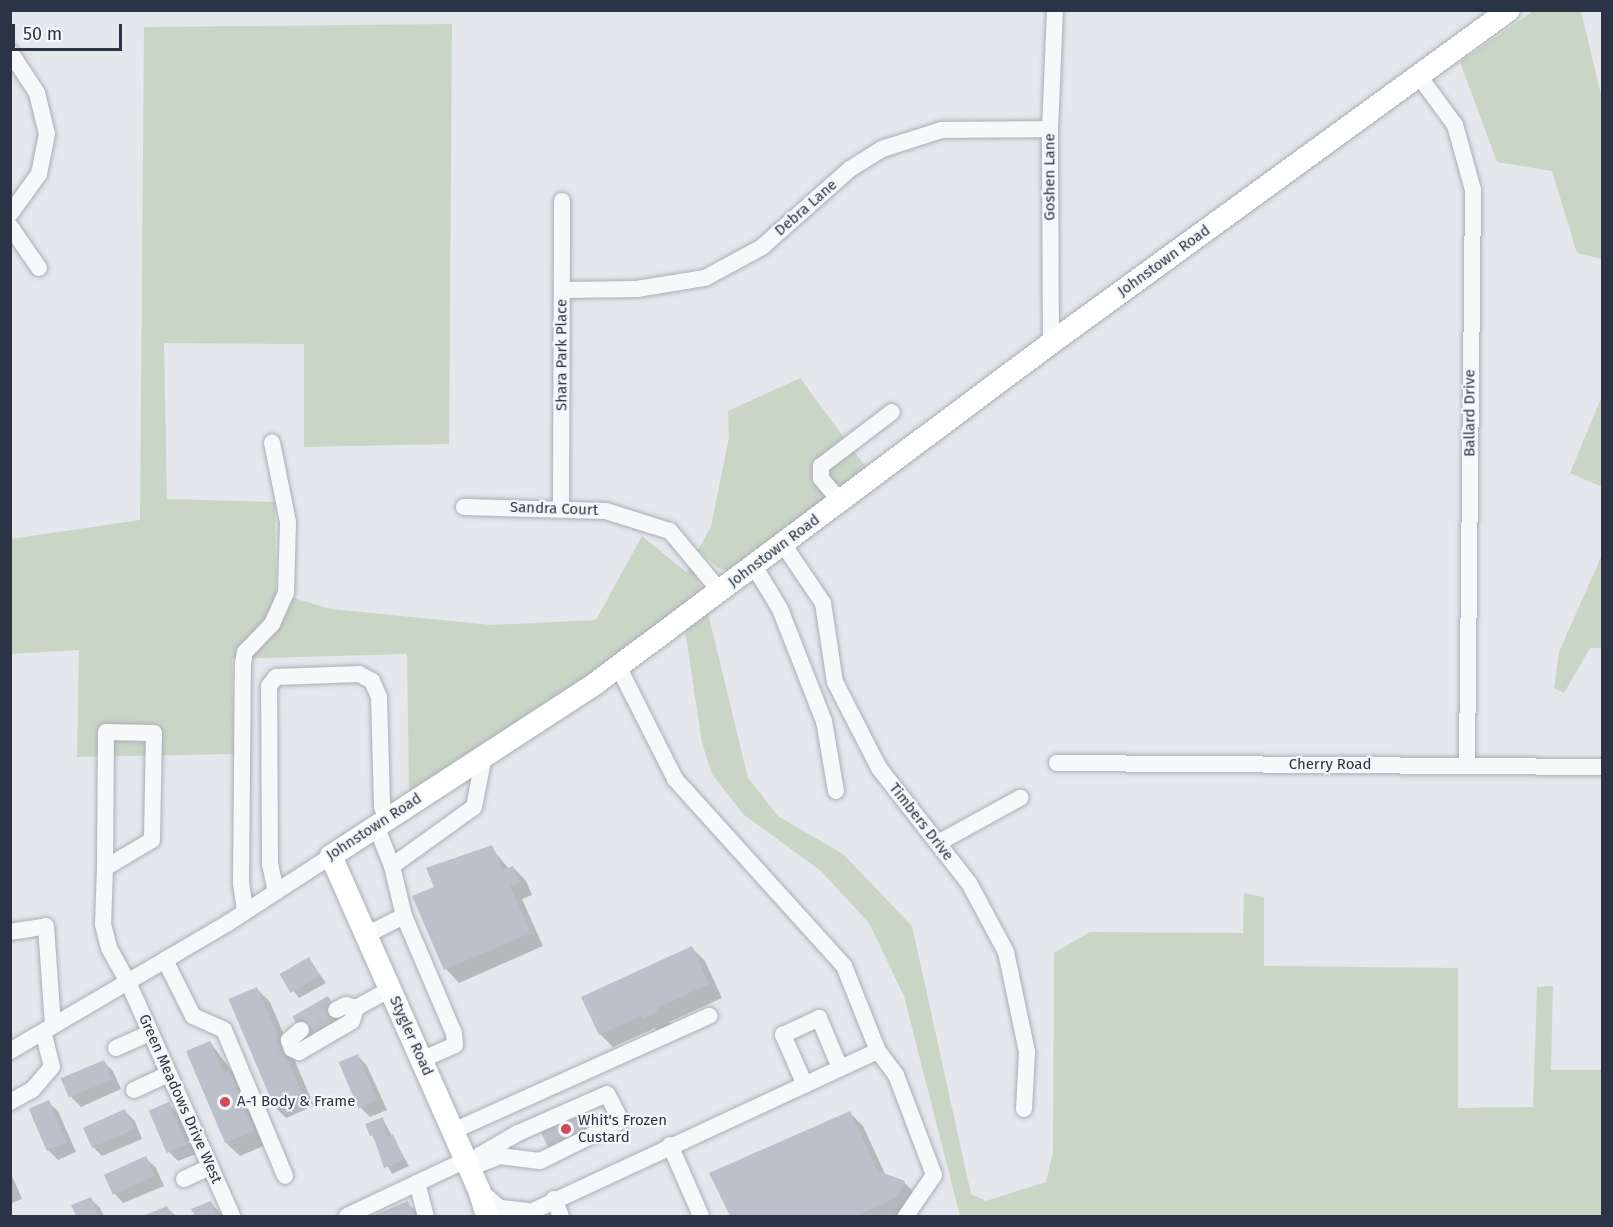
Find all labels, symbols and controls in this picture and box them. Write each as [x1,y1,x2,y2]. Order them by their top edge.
scale bar [15,12,124,50]
text: 50 m [23,23,62,45]
street label: Goshen Lane [1041,133,1059,221]
street label: Debra Lane [771,176,841,240]
street label: Johnstown Road [1114,221,1214,301]
street label: Shara Park Place [553,299,571,411]
street label: Ballard Drive [1461,369,1479,457]
street label: Sandra Court [510,498,598,520]
street label: Johnstown Road [725,511,823,591]
street label: Cherry Road [1289,756,1371,774]
street label: Timbers Drive [885,780,957,864]
street label: Johnstown Road [323,790,425,864]
street label: Stygler Road [385,993,437,1079]
street label: Green Meadows Drive West [135,1012,225,1186]
place label: A-1 Body & Frame [237,1093,355,1111]
marker: A-1 Body & Frame [218,1095,232,1109]
place label: Whit's Frozen Custard [578,1111,667,1146]
marker: Whit's Frozen Custard [559,1122,573,1136]

